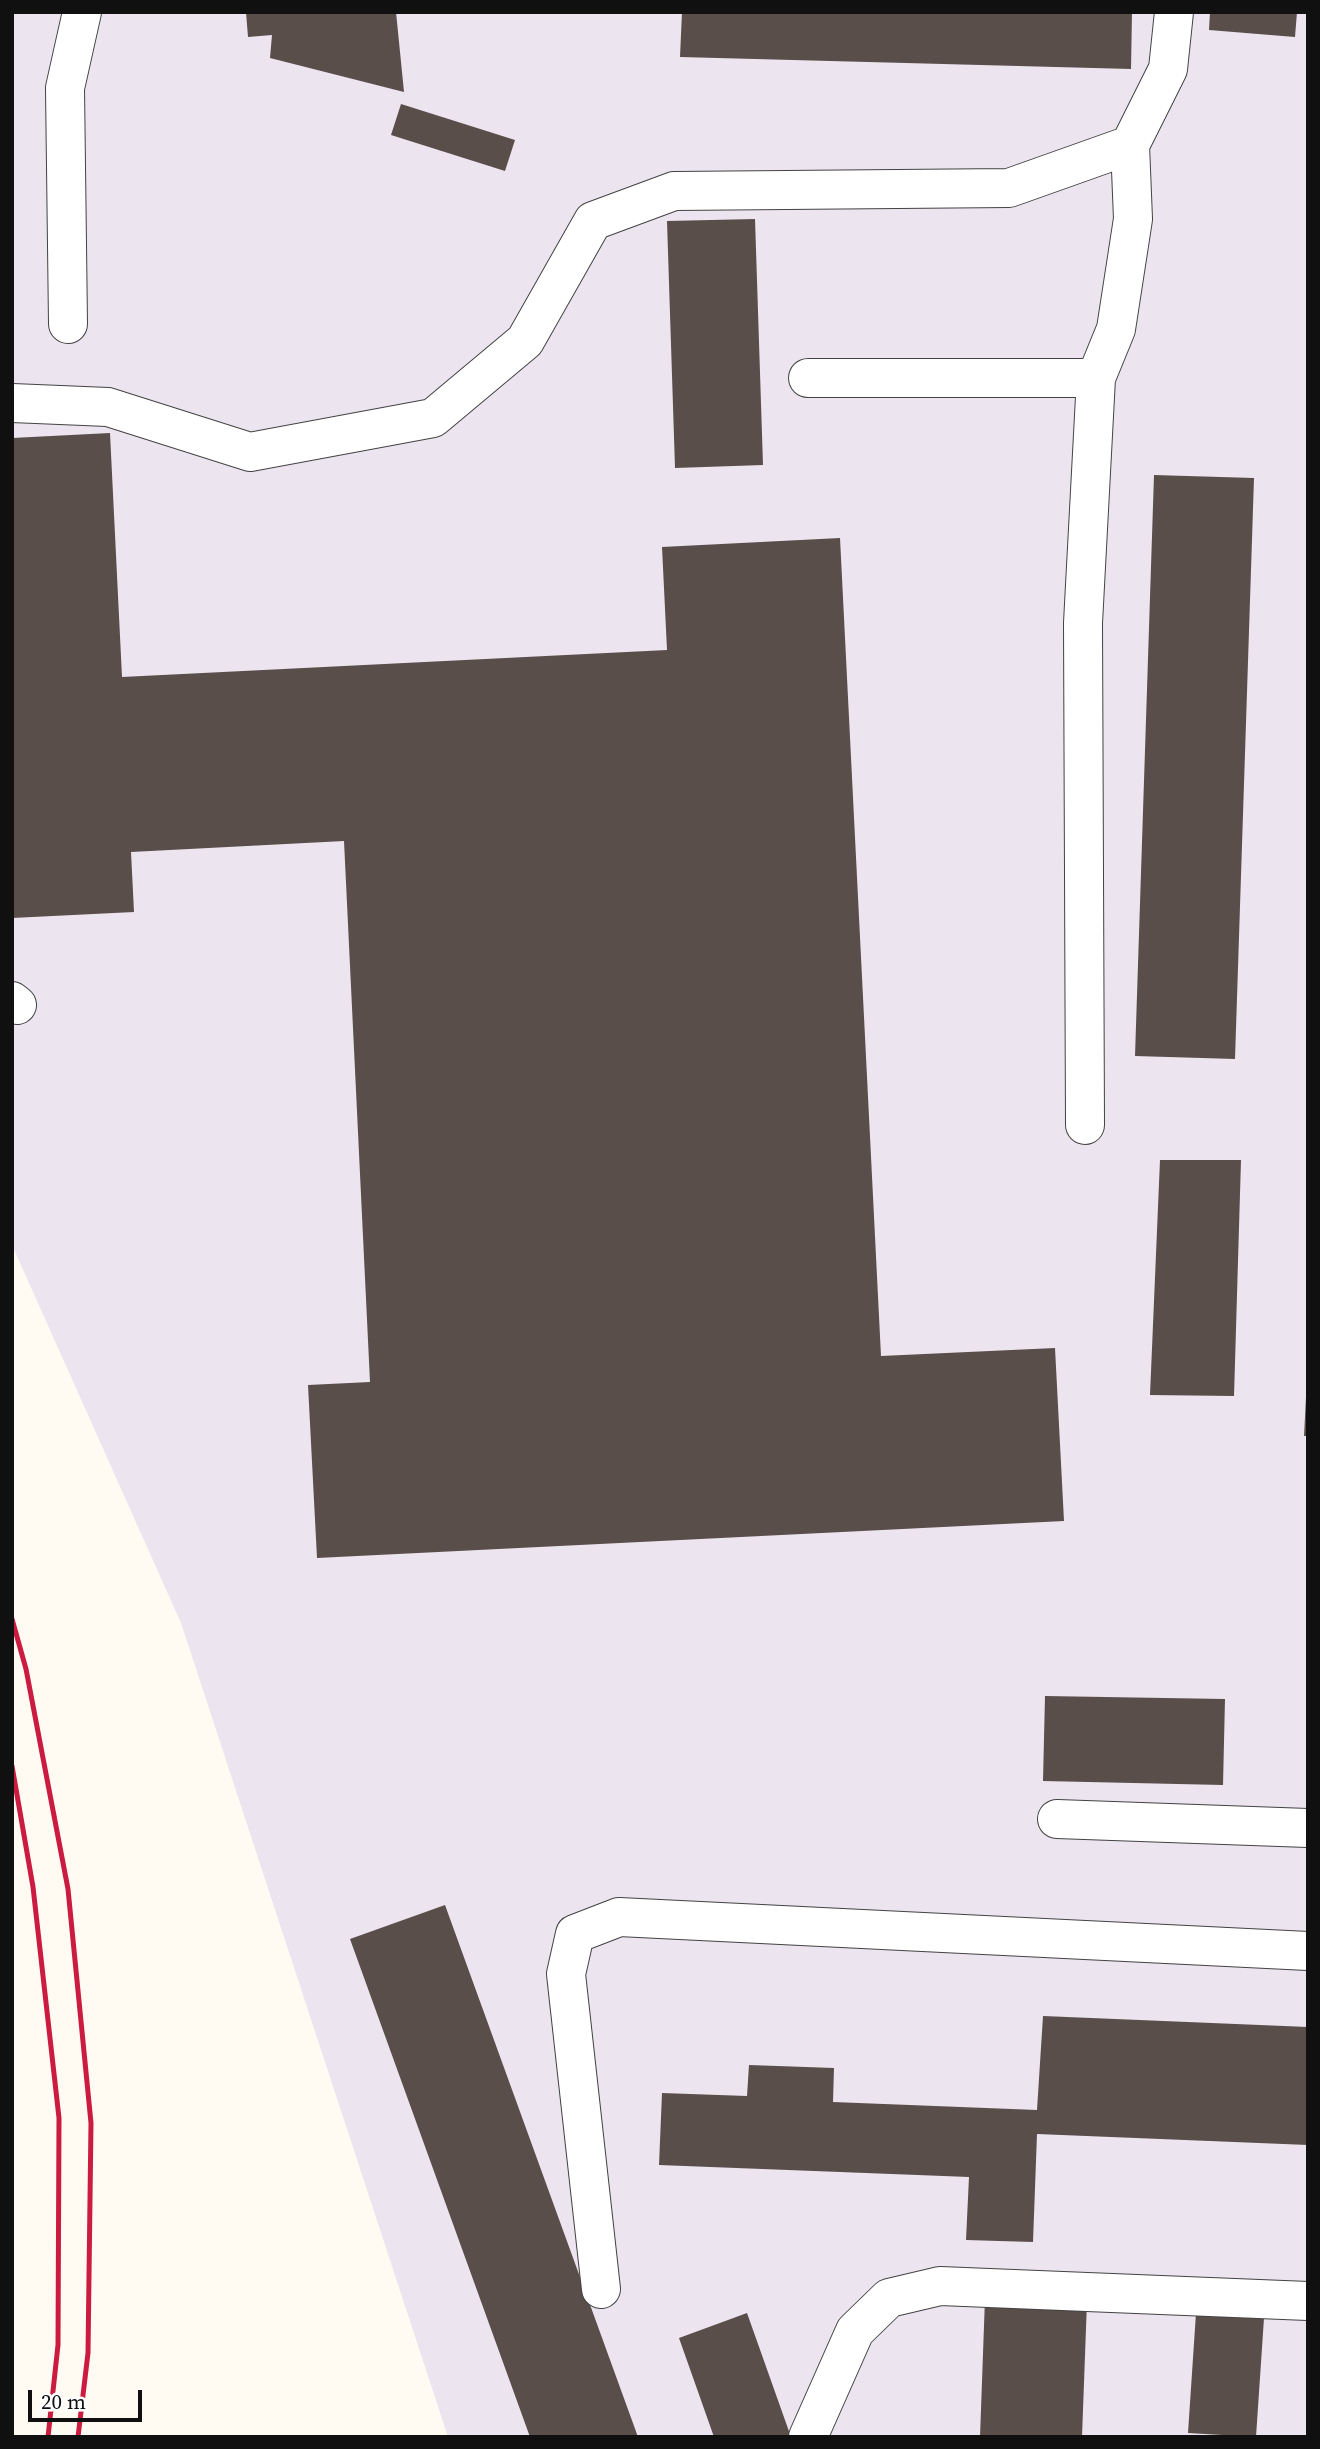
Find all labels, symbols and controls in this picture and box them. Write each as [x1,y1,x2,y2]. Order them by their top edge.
scale bar [32,2376,145,2420]
text: 20 m [41,2387,86,2416]

